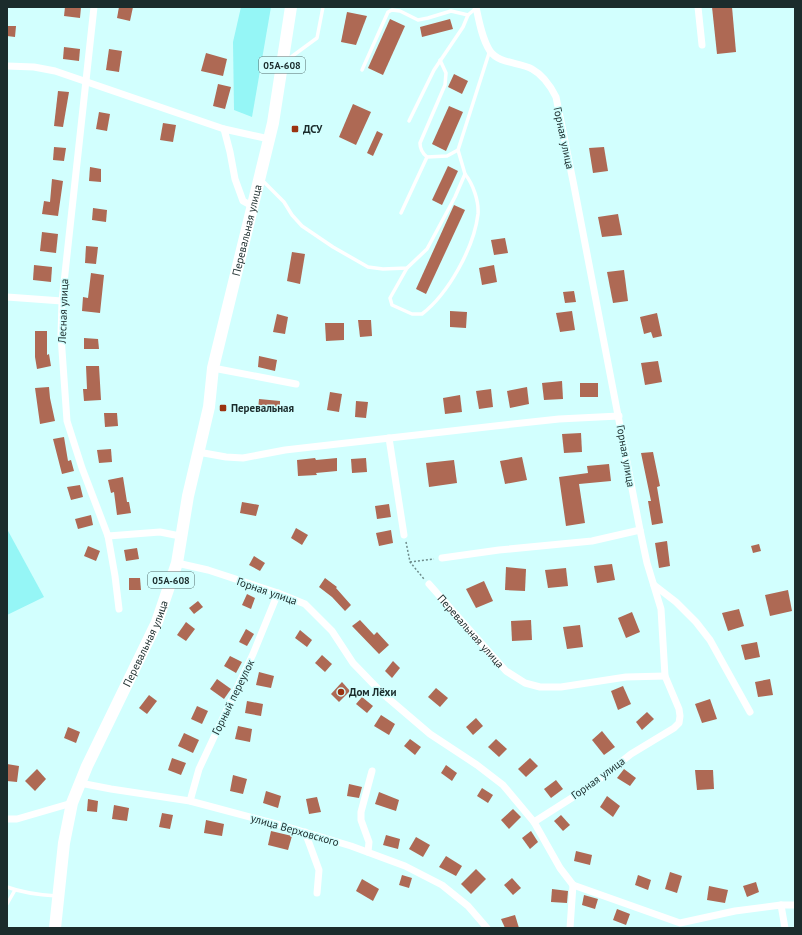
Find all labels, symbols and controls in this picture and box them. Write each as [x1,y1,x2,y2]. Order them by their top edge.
road number: 05А-608 [259,57,305,73]
street label: Горная улица [551,106,577,170]
place label: ДСУ [303,122,323,136]
marker: ДСУ [290,124,300,134]
street label: Перевальная улица [229,183,265,277]
street label: Лесная улица [55,278,71,345]
place label: Перевальная [231,401,294,415]
marker: Перевальная [218,403,228,413]
street label: Горная улица [614,424,638,488]
road number: 05А-608 [148,572,194,588]
street label: Горная улица [235,574,299,608]
street label: Перевальная улица [434,591,507,671]
street label: Перевальная улица [120,598,171,689]
street label: Горный переулок [209,656,258,737]
place label: Дом Лёхи [349,685,396,699]
marker: Дом Лёхи [336,687,346,697]
street label: Горная улица [568,754,628,802]
street label: улица Верховского [249,811,341,849]

